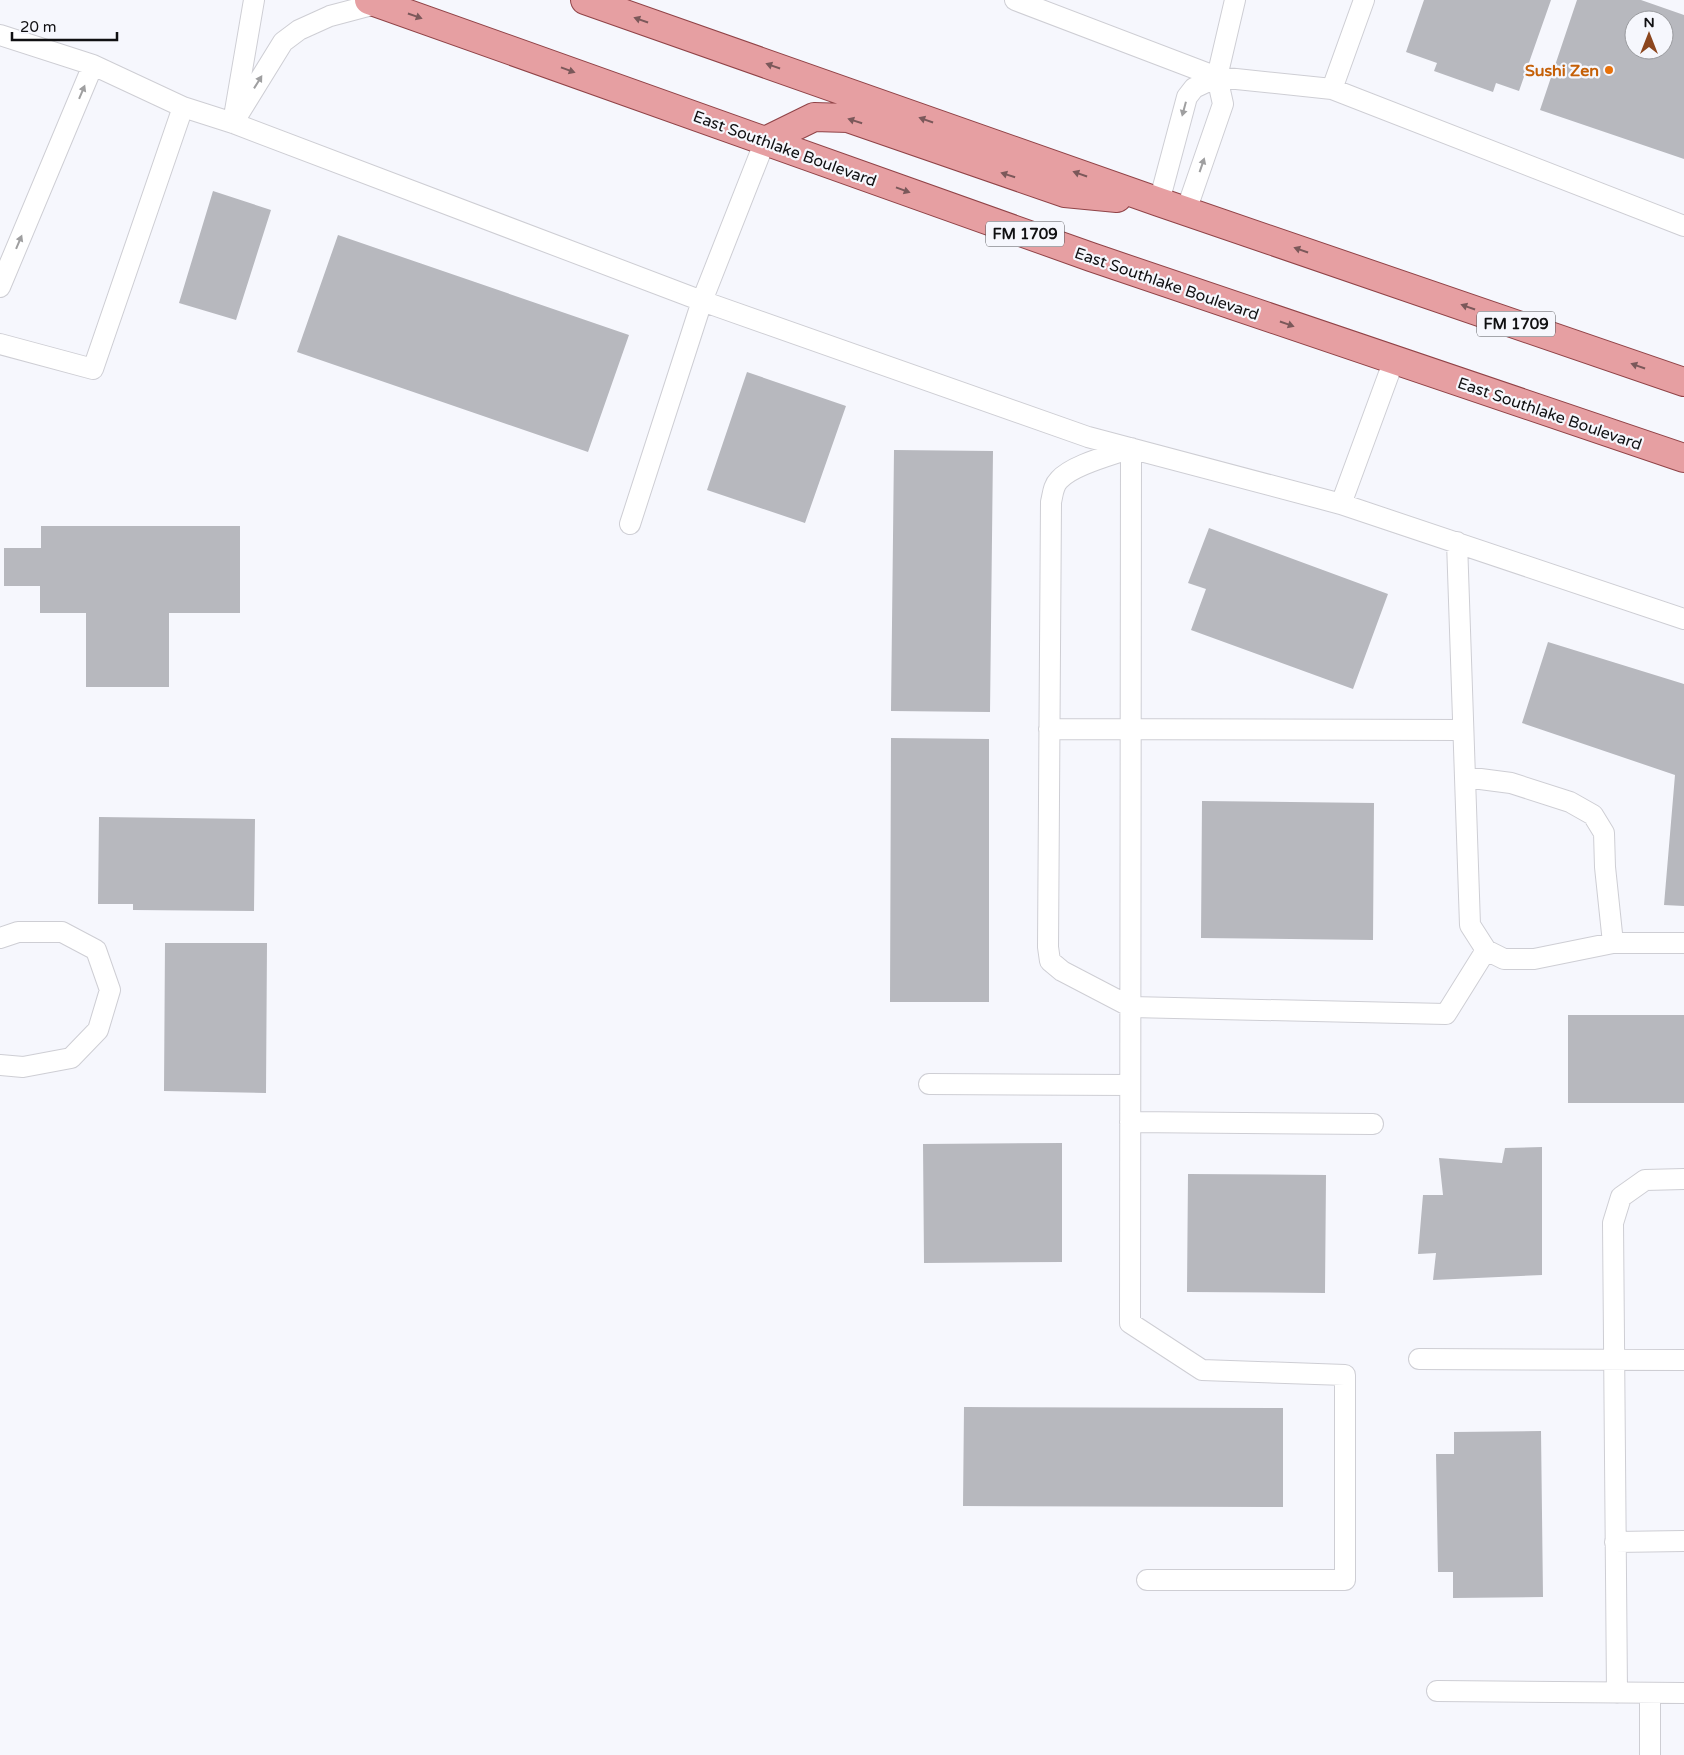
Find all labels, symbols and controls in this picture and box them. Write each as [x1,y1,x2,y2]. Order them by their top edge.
scale bar [12,10,118,42]
north arrow [1624,10,1674,60]
one-way arrow [408,12,423,20]
text: N [1643,14,1655,31]
one-way arrow [633,16,648,24]
text: 20 m [20,18,57,36]
place label: Sushi Zen [1525,61,1599,81]
one-way arrow [765,62,780,70]
marker: Sushi Zen [1603,64,1615,76]
one-way arrow [561,67,576,74]
one-way arrow [254,75,263,88]
one-way arrow [78,85,86,99]
one-way arrow [1180,102,1188,117]
street label: East Southlake Boulevard [690,106,879,191]
one-way arrow [919,116,934,123]
one-way arrow [847,117,862,125]
one-way arrow [1198,157,1206,172]
one-way arrow [1001,170,1016,178]
one-way arrow [1072,170,1087,177]
one-way arrow [895,187,910,194]
road number: FM 1709 [986,222,1064,246]
one-way arrow [15,234,23,249]
street label: East Southlake Boulevard [1072,243,1262,325]
one-way arrow [1293,246,1308,254]
one-way arrow [1460,303,1475,311]
road number: FM 1709 [1477,312,1555,336]
one-way arrow [1280,321,1295,328]
one-way arrow [1630,362,1645,370]
street label: East Southlake Boulevard [1455,373,1645,455]

